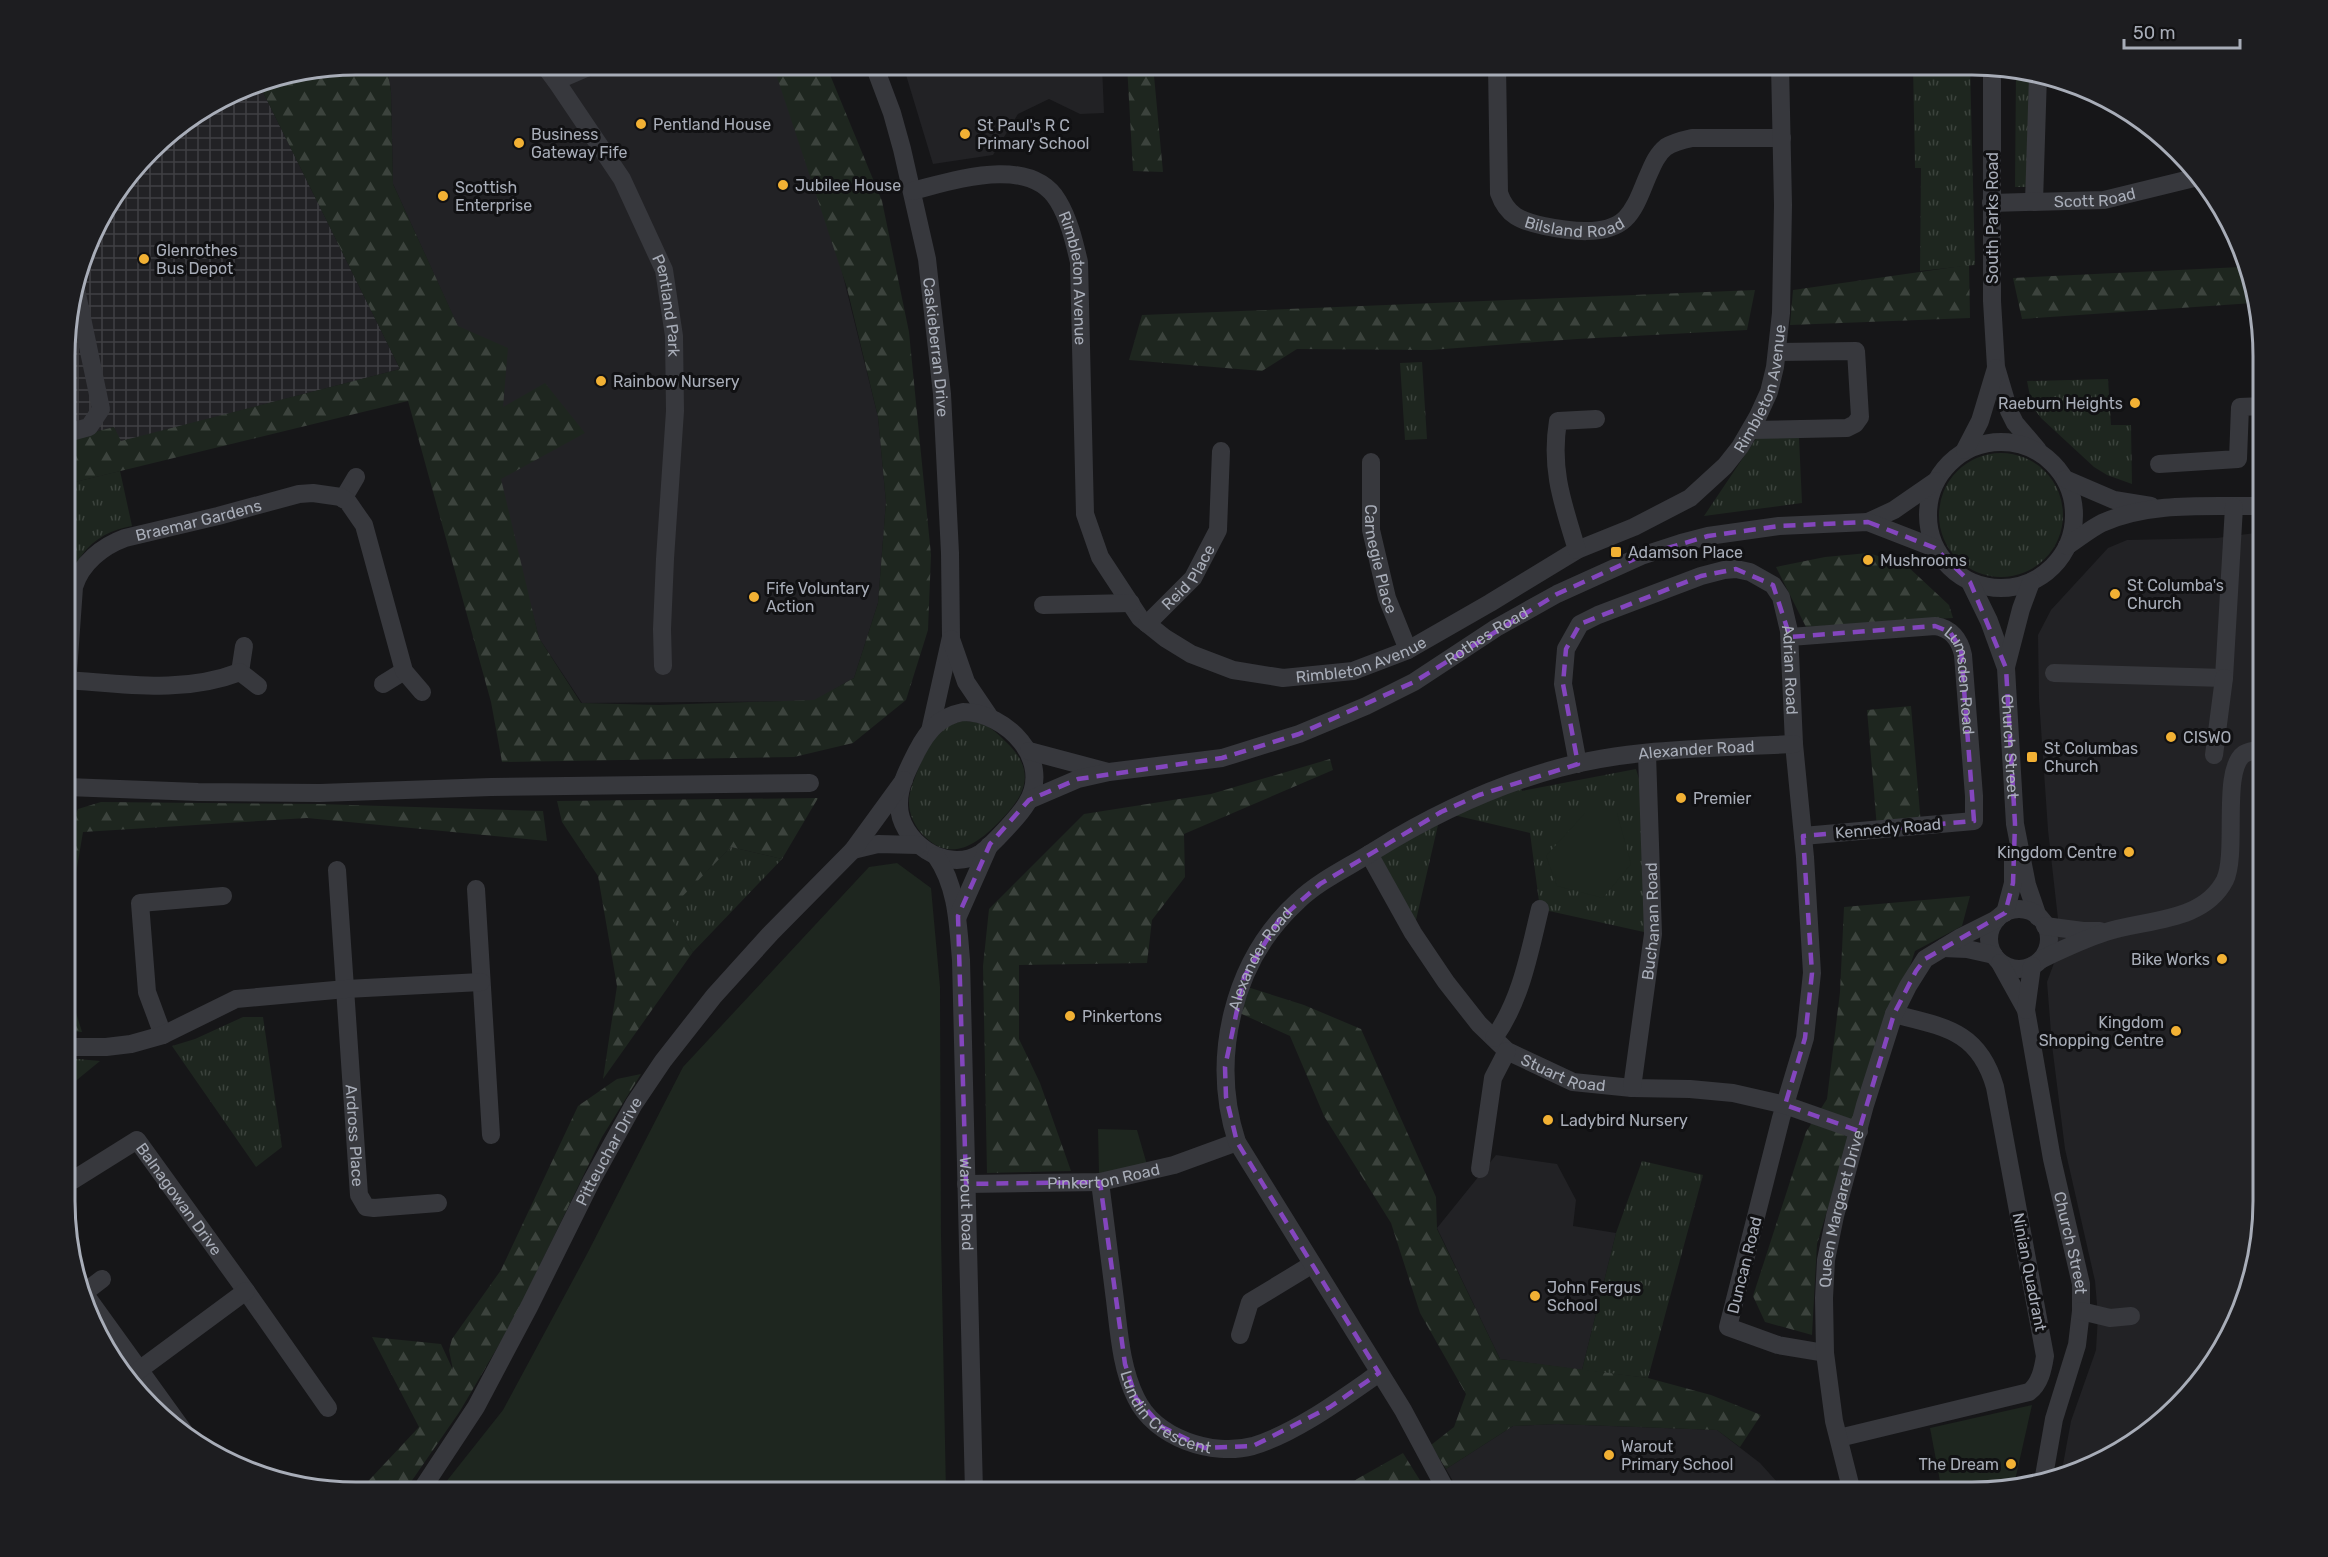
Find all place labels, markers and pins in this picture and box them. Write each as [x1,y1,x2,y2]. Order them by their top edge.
place label: Pentland House [653,115,771,134]
place label: St Paul's R C Primary School [977,116,1089,153]
marker: Pentland House [634,117,648,131]
place label: Business Gateway Fife [531,125,627,162]
marker: St Paul's R C Primary School [958,127,972,141]
marker: Business Gateway Fife [512,136,526,150]
place label: Jubilee House [795,176,901,195]
place label: Scottish Enterprise [455,178,532,215]
marker: Jubilee House [776,178,790,192]
marker: Scottish Enterprise [436,189,450,203]
place label: Glenrothes Bus Depot [156,241,238,278]
marker: Glenrothes Bus Depot [137,252,151,266]
place label: Rainbow Nursery [613,372,740,391]
marker: Rainbow Nursery [594,374,608,388]
place label: Raeburn Heights [1998,394,2123,413]
marker: Raeburn Heights [2128,396,2142,410]
place label: Adamson Place [1628,543,1743,562]
marker: Adamson Place [1609,545,1623,559]
place label: Mushrooms [1880,551,1967,570]
marker: Mushrooms [1861,553,1875,567]
place label: St Columba's Church [2127,576,2224,613]
place label: Fife Voluntary Action [766,579,870,616]
marker: St Columba's Church [2108,587,2122,601]
marker: Fife Voluntary Action [747,590,761,604]
place label: CISWO [2183,728,2231,747]
marker: CISWO [2164,730,2178,744]
place label: St Columbas Church [2044,739,2138,776]
marker: St Columbas Church [2025,750,2039,764]
place label: Premier [1693,789,1751,808]
marker: Premier [1674,791,1688,805]
place label: Kingdom Centre [1997,843,2117,862]
marker: Kingdom Centre [2122,845,2136,859]
place label: Bike Works [2131,950,2210,969]
marker: Bike Works [2215,952,2229,966]
place label: Pinkertons [1082,1007,1162,1026]
marker: Pinkertons [1063,1009,1077,1023]
place label: Kingdom Shopping Centre [2039,1013,2164,1050]
marker: Kingdom Shopping Centre [2169,1024,2183,1038]
place label: Ladybird Nursery [1560,1111,1688,1130]
marker: Ladybird Nursery [1541,1113,1555,1127]
place label: John Fergus School [1547,1278,1641,1315]
marker: John Fergus School [1528,1289,1542,1303]
place label: Warout Primary School [1621,1437,1733,1474]
marker: Warout Primary School [1602,1448,1616,1462]
place label: The Dream [1918,1455,1999,1474]
marker: The Dream [2004,1457,2018,1471]

